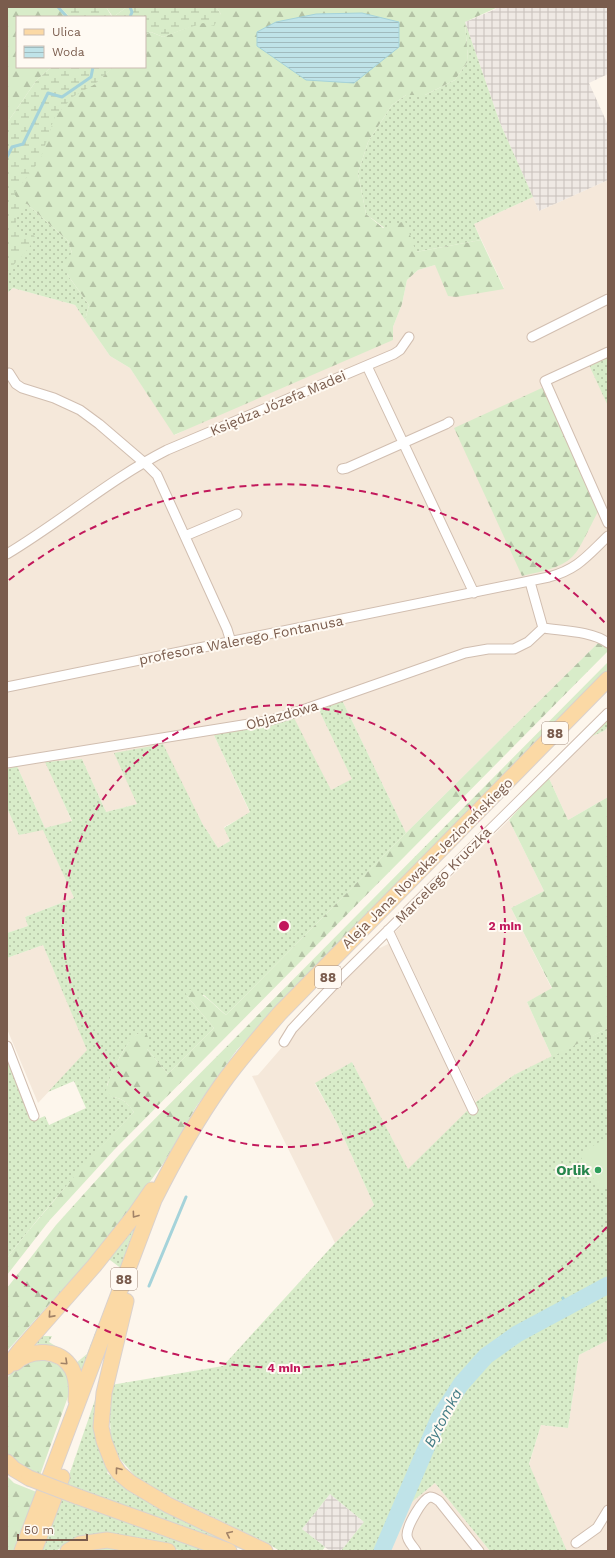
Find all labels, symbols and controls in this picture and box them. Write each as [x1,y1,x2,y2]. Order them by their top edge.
legend [16,16,146,68]
text: Ulica [52,25,81,39]
text: Woda [52,45,85,59]
street label: Księdza Józefa Madei [208,367,348,439]
street label: profesora Walerego Fontanusa [137,612,345,668]
street label: Objazdowa [244,697,320,733]
road number: 88 [542,722,568,744]
street label: Aleja Jana Nowaka-Jeziorańskiego [338,774,516,952]
street label: Marcelego Kruczka [392,824,494,926]
centre of rings [277,919,291,933]
text: 2 min [489,919,521,933]
road number: 88 [315,966,341,988]
place label: Orlik [556,1162,590,1178]
marker: Orlik [593,1165,603,1175]
one-way arrow [132,1211,140,1218]
road number: 88 [111,1268,137,1290]
one-way arrow [49,1310,56,1317]
one-way arrow [60,1358,68,1365]
text: 4 min [267,1361,301,1375]
water label: Bytomka [420,1386,466,1450]
one-way arrow [116,1467,123,1474]
scale bar [18,1516,87,1542]
text: 50 m [24,1523,54,1537]
one-way arrow [226,1531,234,1539]

